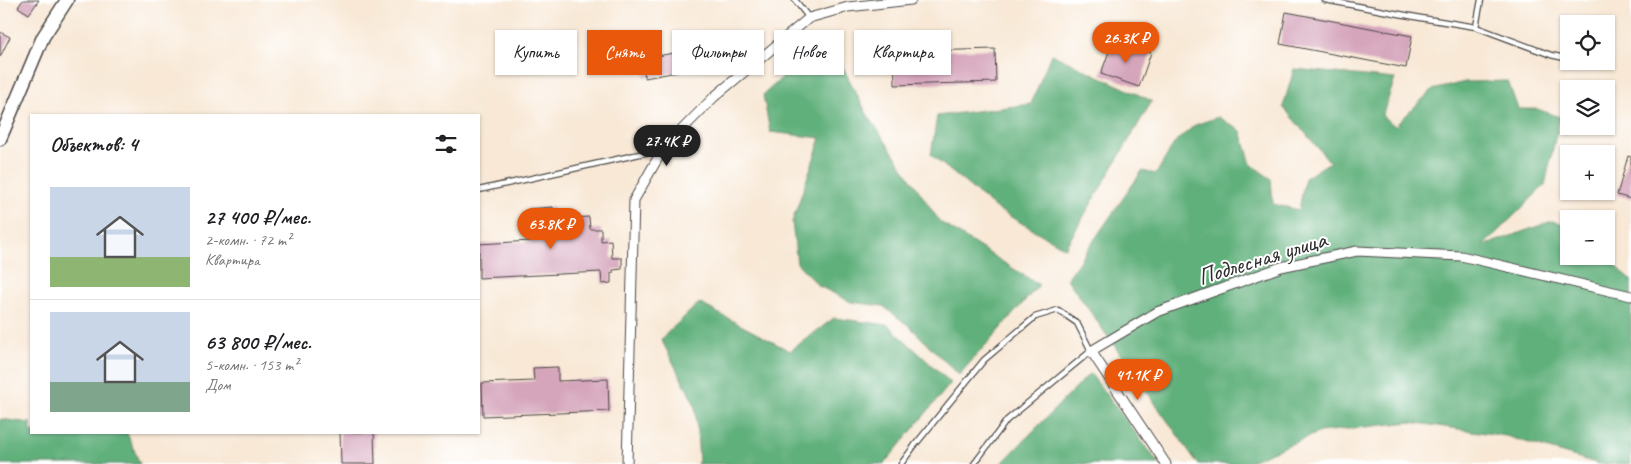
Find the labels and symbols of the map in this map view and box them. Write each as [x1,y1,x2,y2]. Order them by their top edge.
pin: 26.3K ₽ [1080,22,1172,64]
pin: 27.4K ₽ [621,124,713,167]
pin: 63.8K ₽ [505,208,597,250]
street label: Подлесная улица [1194,224,1331,292]
pin: 41.1K ₽ [1092,358,1184,401]

